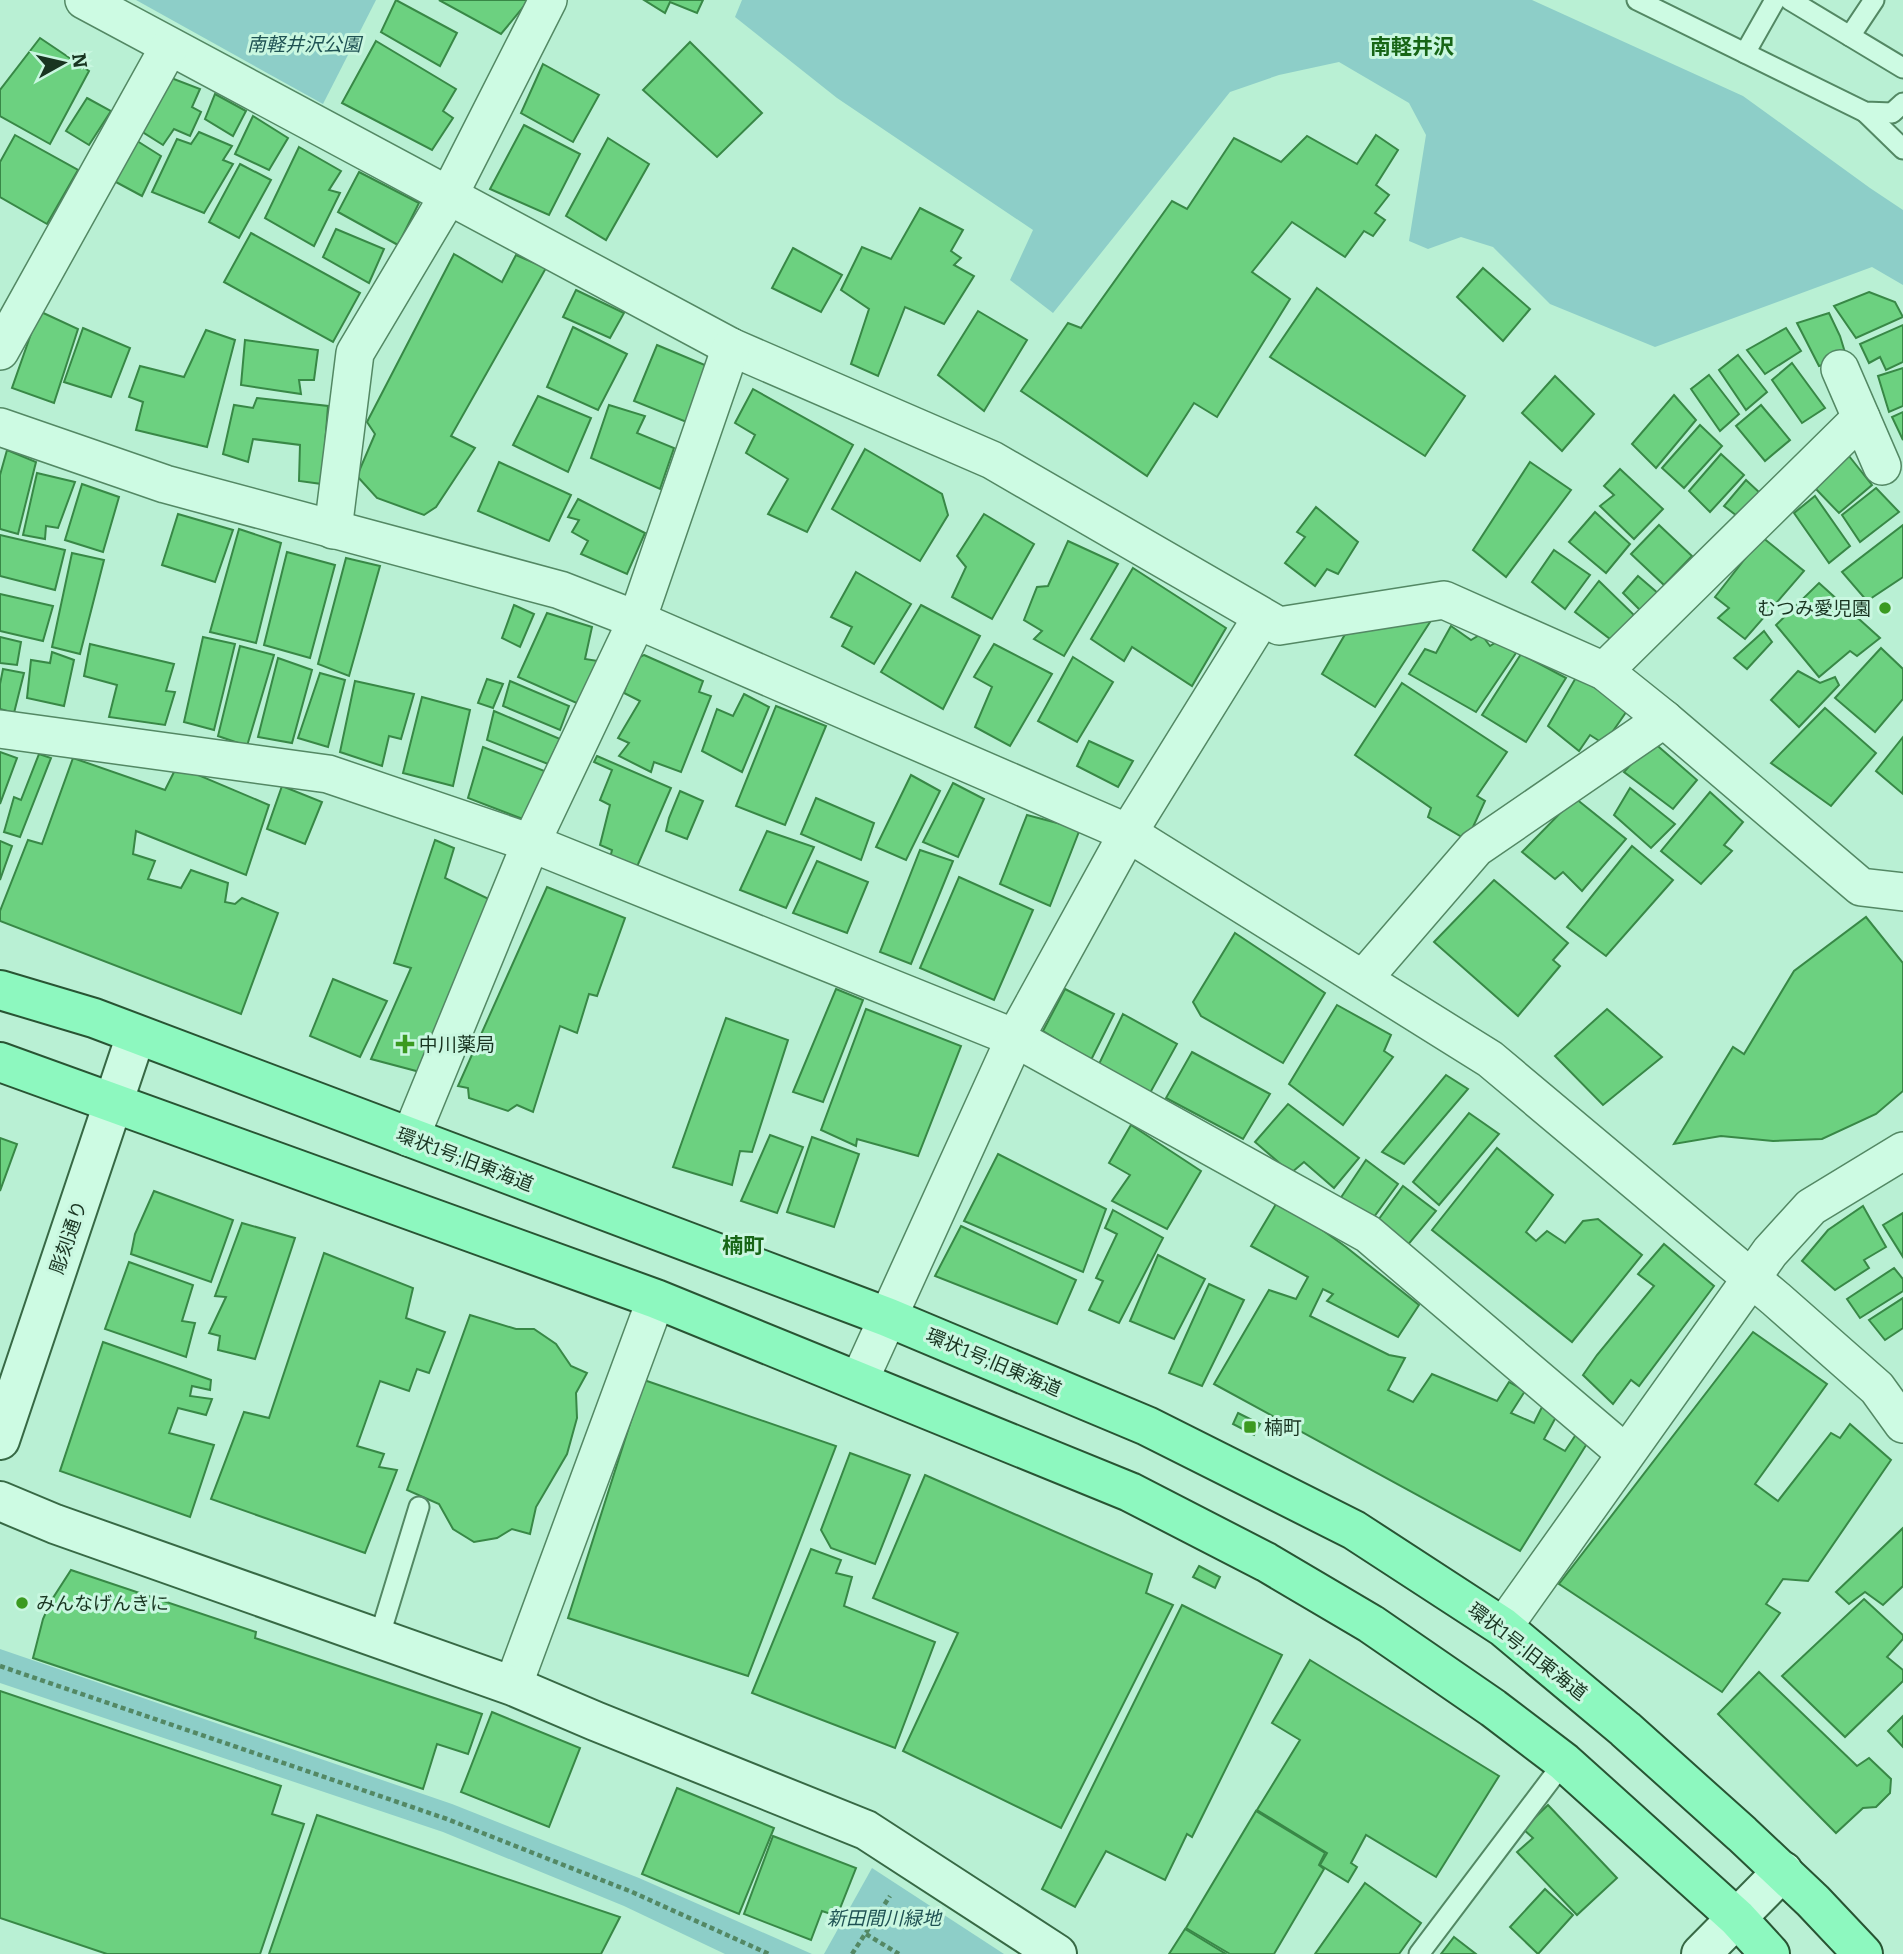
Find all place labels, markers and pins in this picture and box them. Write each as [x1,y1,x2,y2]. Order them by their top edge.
place label: むつみ愛児園 [1757,597,1871,620]
marker: むつみ愛児園 [1877,600,1893,616]
place label: 中川薬局 [419,1033,495,1056]
marker: 中川薬局 [397,1036,413,1052]
place label: 楠町 [1264,1416,1302,1439]
marker: 楠町 [1242,1419,1258,1435]
place label: みんなげんきに [36,1592,169,1615]
marker: みんなげんきに [14,1595,30,1611]

